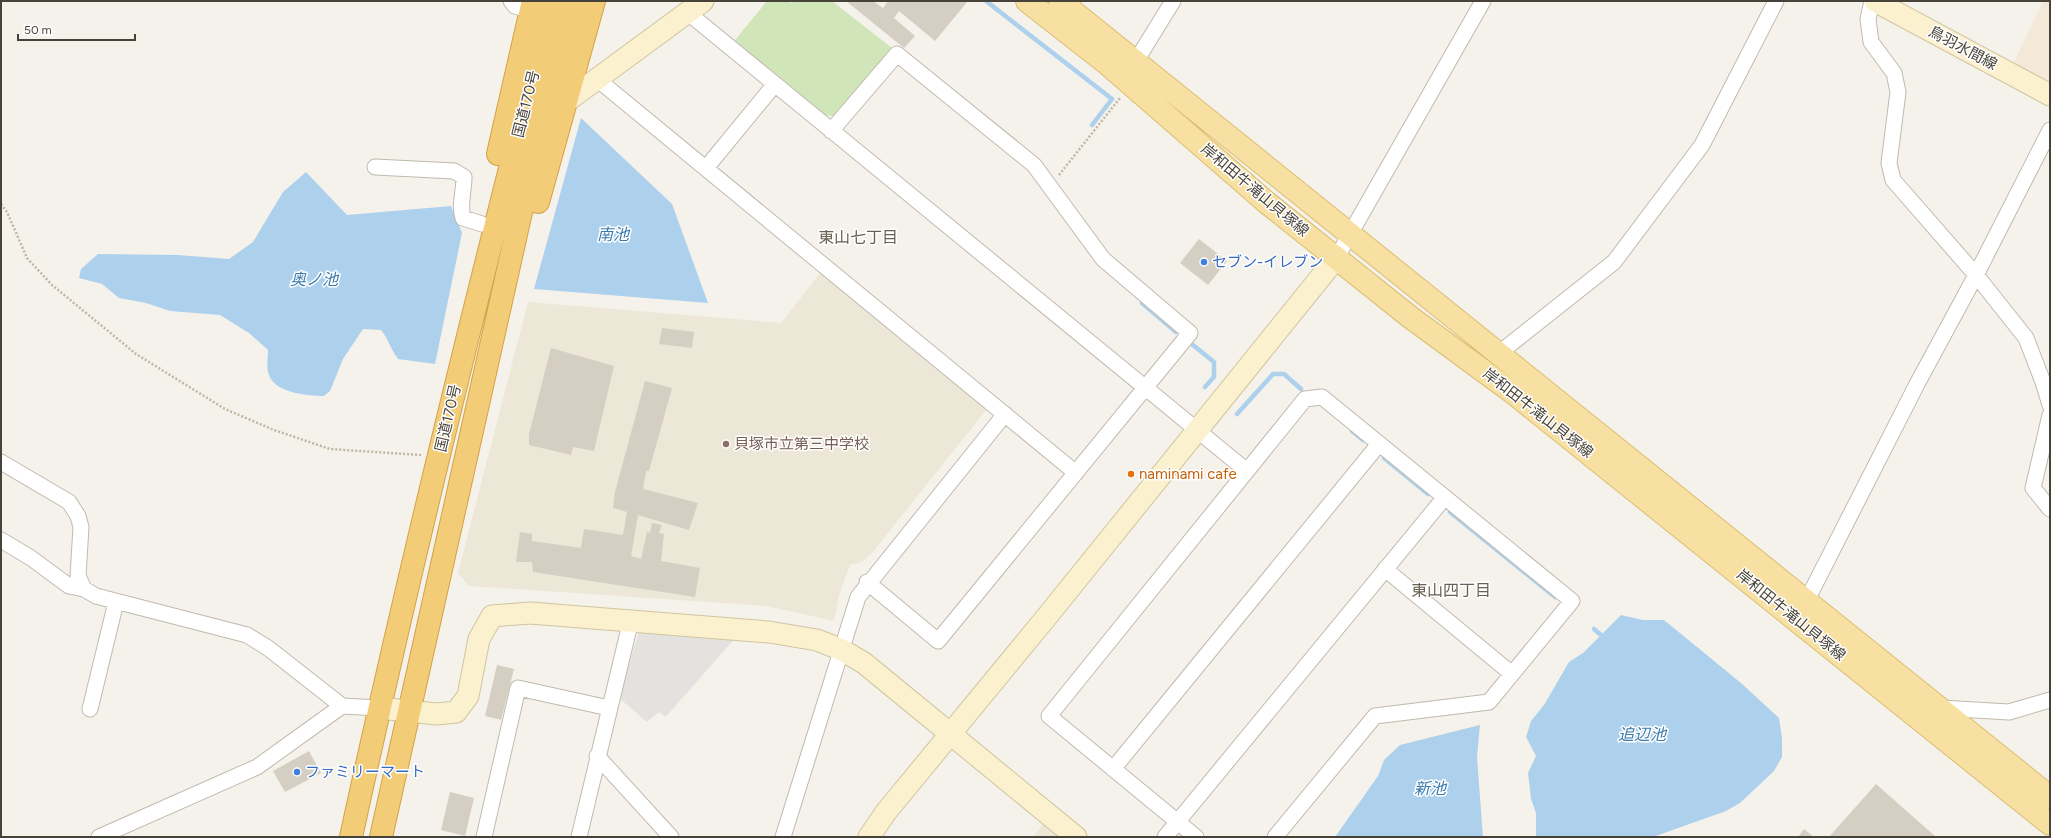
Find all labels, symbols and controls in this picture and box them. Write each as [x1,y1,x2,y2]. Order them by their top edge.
scale bar [18,16,135,42]
street label: 鳥羽水間線 [1926,22,2000,74]
text: 50 m [24,23,52,37]
street label: 国道170号 [509,68,543,140]
street label: 岸和田牛滝山貝塚線 [1198,140,1312,240]
water label: 南池 [597,225,631,244]
district label: 東山七丁目 [818,228,898,247]
place label: セブン-イレブン [1212,253,1323,271]
marker: セブン-イレブン [1199,257,1209,267]
water label: 奥ノ池 [290,270,340,289]
street label: 岸和田牛滝山貝塚線 [1479,364,1597,462]
street label: 国道170号 [431,382,465,454]
place label: 貝塚市立第三中学校 [734,435,869,453]
marker: 貝塚市立第三中学校 [721,439,731,449]
place label: naminami cafe [1139,465,1237,483]
marker: naminami cafe [1126,469,1136,479]
street label: 岸和田牛滝山貝塚線 [1733,566,1849,664]
district label: 東山四丁目 [1411,581,1491,600]
water label: 追辺池 [1618,725,1668,744]
place label: ファミリーマート [305,763,425,781]
marker: ファミリーマート [292,767,302,777]
water label: 新池 [1414,779,1448,798]

